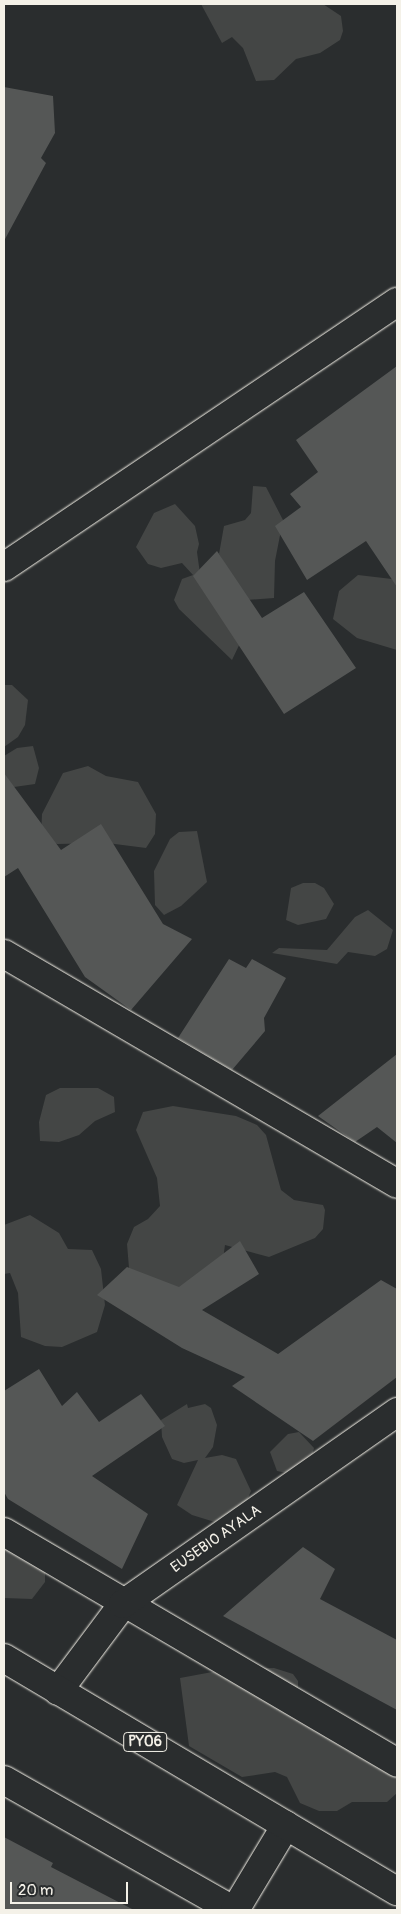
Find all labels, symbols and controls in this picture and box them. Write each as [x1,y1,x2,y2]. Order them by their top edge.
street label: EUSEBIO AYALA [167,1501,265,1577]
road number: PY06 [122,1730,168,1754]
scale bar [12,1872,130,1904]
text: 20 m [18,1881,53,1900]

